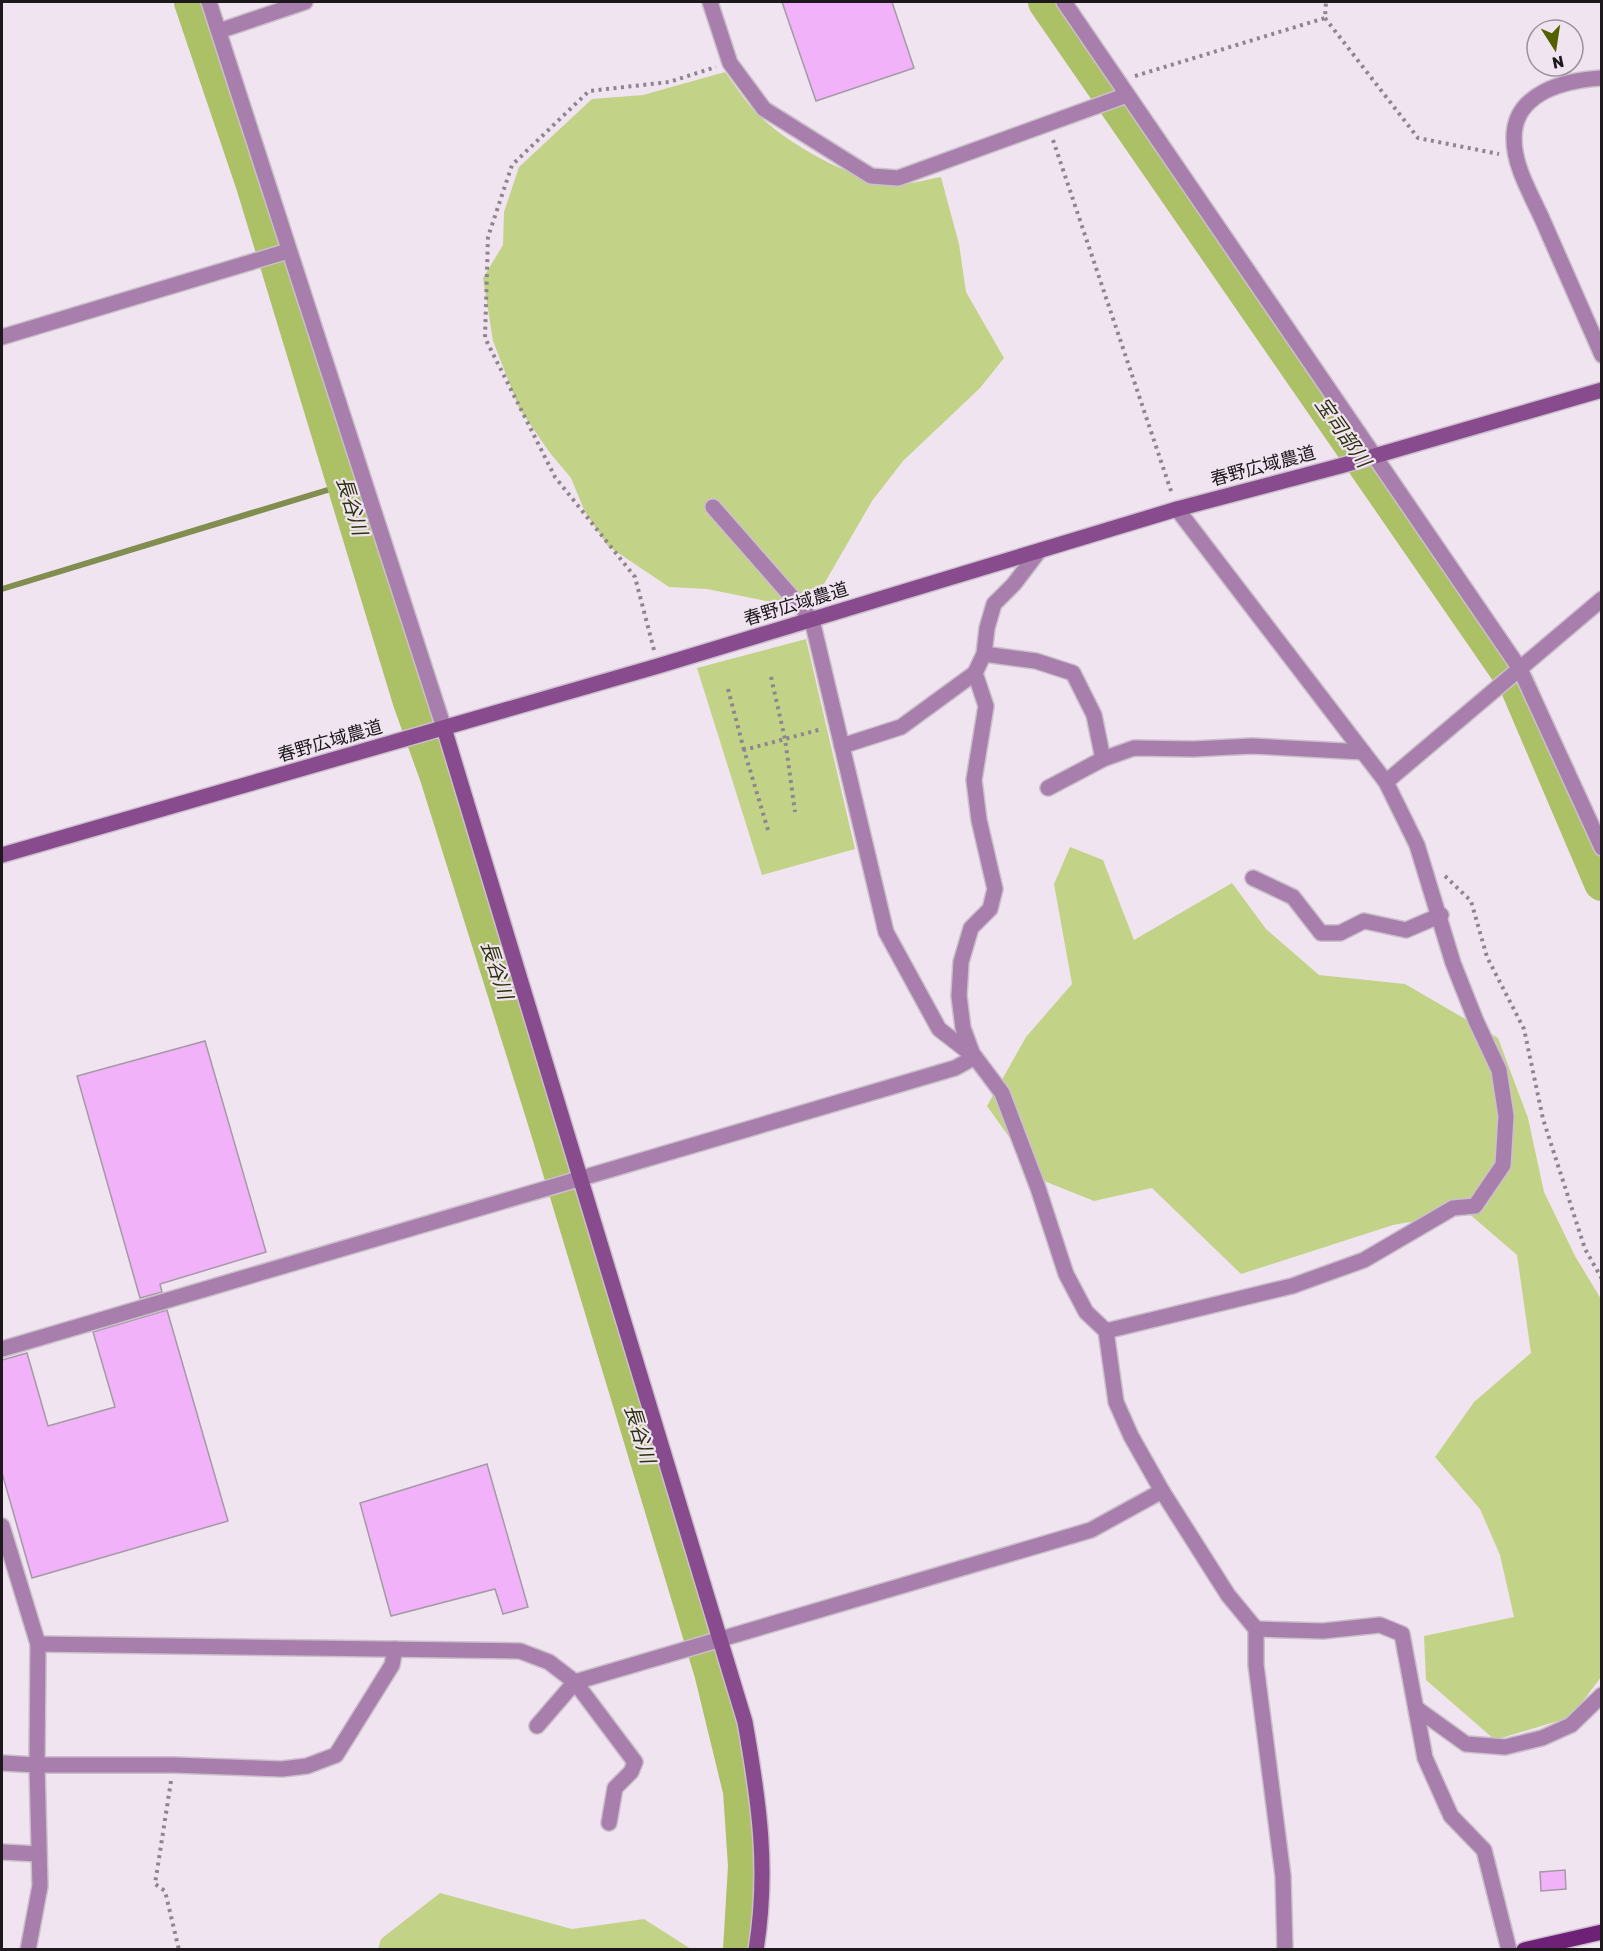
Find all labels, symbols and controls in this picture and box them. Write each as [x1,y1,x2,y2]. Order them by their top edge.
north arrow [1525,18,1585,78]
text: N [1550,52,1566,73]
water label: 宝司部川 [1310,392,1377,473]
street label: 春野広域農道 [1208,441,1318,491]
water label: 長谷川 [332,474,373,540]
street label: 春野広域農道 [741,578,851,630]
street label: 春野広域農道 [275,716,385,766]
water label: 長谷川 [476,938,518,1004]
water label: 長谷川 [620,1402,661,1468]

